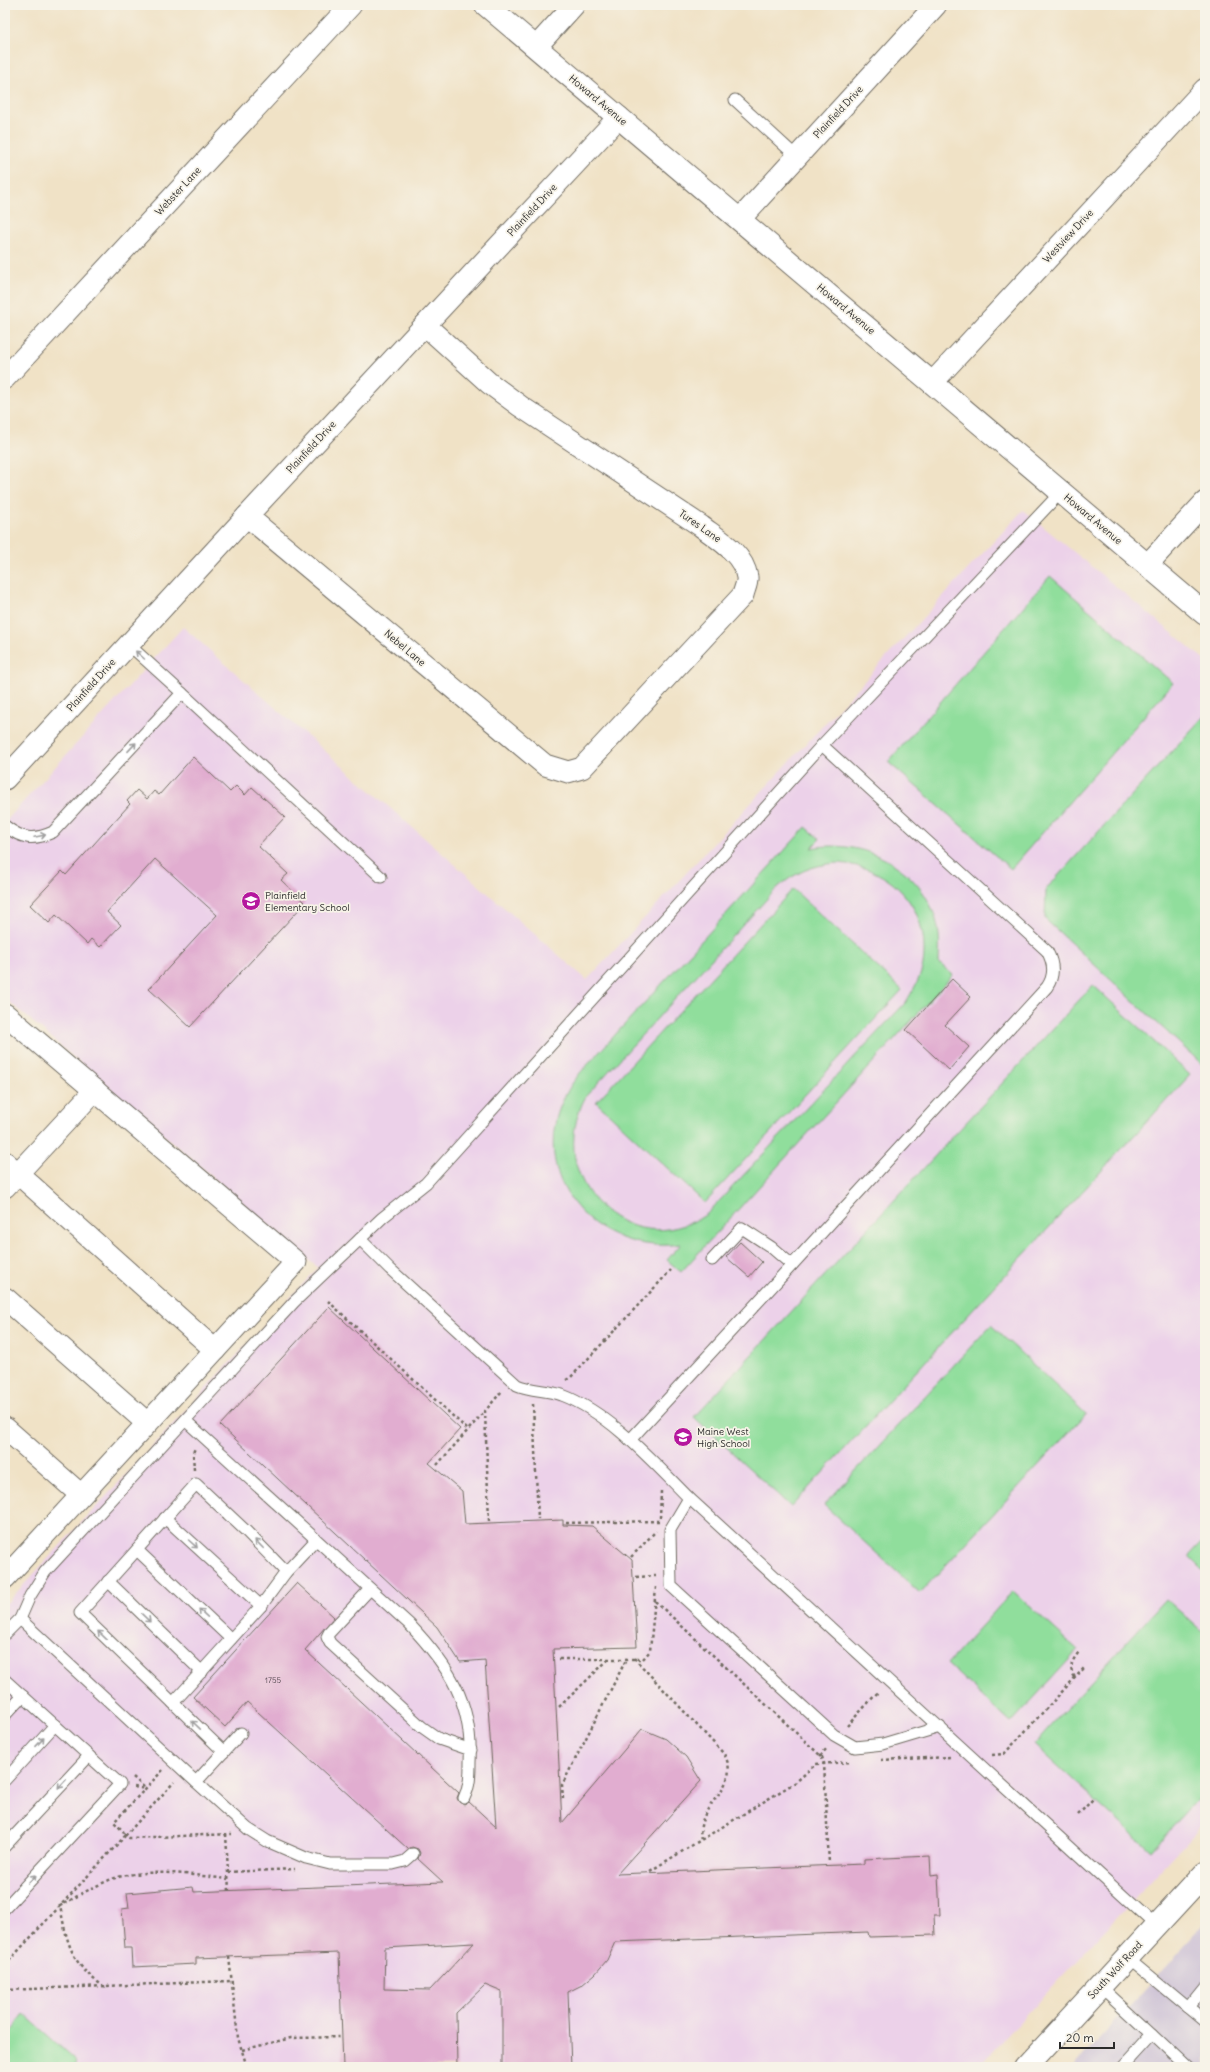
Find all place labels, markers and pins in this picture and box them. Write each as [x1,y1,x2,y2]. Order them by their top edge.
place label: Plainfield Elementary School [265,889,350,914]
school or university icon: Plainfield Elementary School [240,890,262,912]
place label: Maine West High School [697,1425,750,1450]
school or university icon: Maine West High School [672,1426,694,1448]

